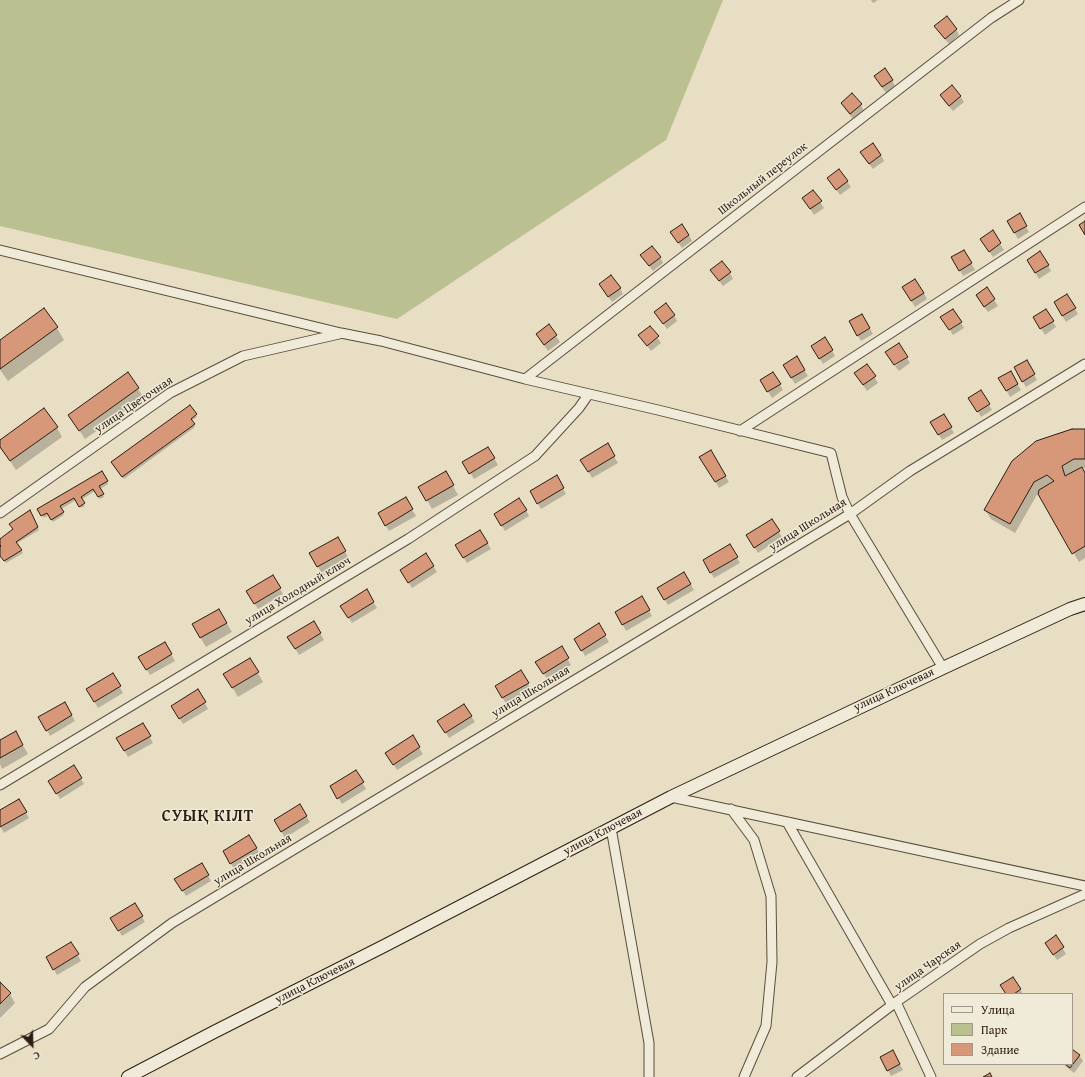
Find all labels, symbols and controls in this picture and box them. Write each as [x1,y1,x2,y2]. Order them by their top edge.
street label: Школьный переулок [715,140,811,218]
street label: улица Цветочная [92,373,176,437]
street label: улица Школьная [767,495,849,555]
street label: улица Холодный ключ [242,554,354,628]
street label: улица Школьная [489,663,573,721]
street label: улица Ключевая [851,665,937,715]
street label: улица Ключевая [561,805,645,859]
district label: СУЫҚ КІЛТ [162,807,254,827]
street label: улица Школьная [211,831,295,889]
street label: улица Чарская [892,938,964,994]
street label: улица Ключевая [273,955,357,1007]
legend [943,993,1073,1065]
text: Улица [981,1001,1015,1018]
text: Парк [981,1021,1007,1038]
north arrow [12,1025,52,1065]
text: Здание [981,1041,1019,1058]
text: С [31,1047,43,1065]

